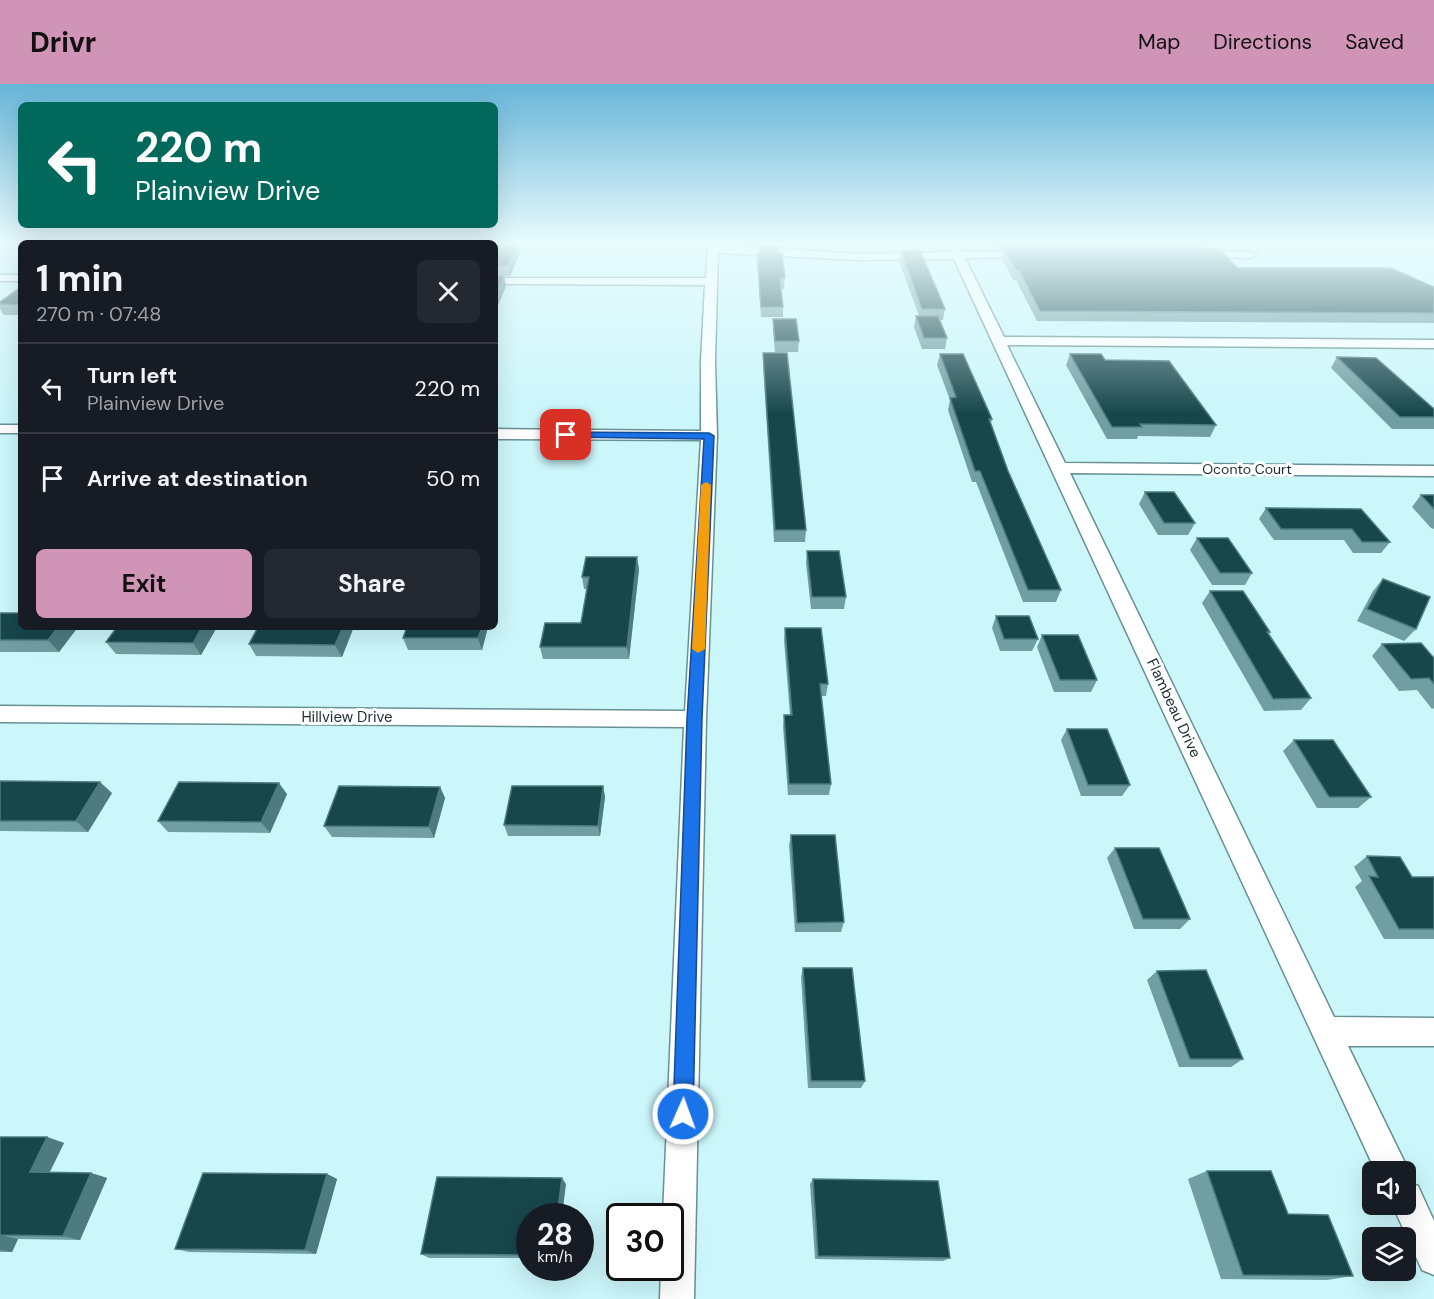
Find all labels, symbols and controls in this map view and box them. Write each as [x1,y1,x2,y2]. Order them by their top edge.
text: Drivr [30,24,96,61]
text: Map [1138,28,1180,56]
text: Directions [1213,28,1312,56]
text: Saved [1345,28,1404,56]
text: 220 m [135,120,262,175]
icon: left [36,126,114,204]
text: Plainview Drive [135,173,320,208]
text: 1 min [36,255,124,302]
button: close [417,260,480,323]
text: 270 m · 07:48 [36,301,161,327]
text: Turn left [87,361,177,390]
icon: left [36,372,69,405]
text: 220 m [414,374,480,403]
text: Plainview Drive [87,390,224,416]
pin [540,409,591,460]
icon: arrive [549,418,582,451]
street label: Oconto Court [1202,460,1292,478]
icon: arrive [36,462,69,495]
text: Arrive at destination [87,464,308,493]
text: 50 m [426,464,480,493]
button: Exit [36,549,252,618]
button: Share [264,549,480,618]
street label: Flambeau Drive [1142,655,1206,761]
street label: Hillview Drive [301,707,393,727]
position arrow [651,1082,715,1146]
map controls [1362,1161,1416,1281]
button: sound [1362,1161,1416,1215]
speed limit sign: 30 [606,1203,684,1281]
text: 28 [537,1215,573,1254]
button: layers [1362,1227,1416,1281]
text: km/h [537,1247,573,1267]

